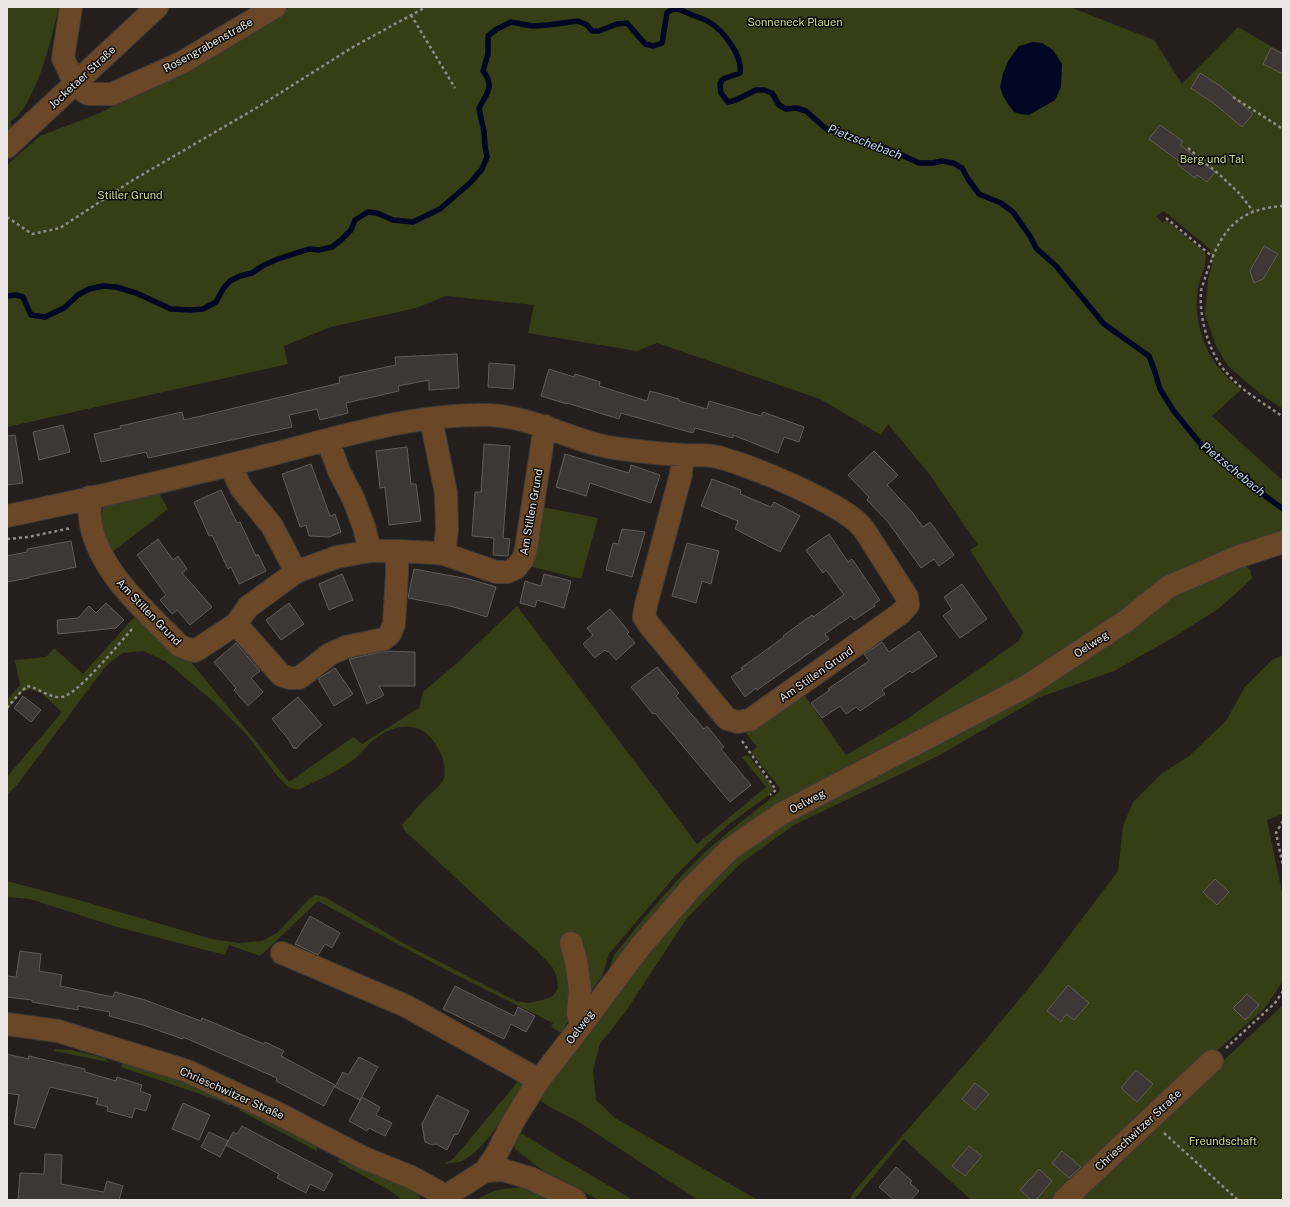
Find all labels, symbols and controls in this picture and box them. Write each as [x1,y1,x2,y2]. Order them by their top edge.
street label: Rosengrabenstraße [161,15,255,75]
park label: Sonneneck Plauen [747,16,843,28]
street label: Jocketaer Straße [46,43,118,111]
water label: Pietzschebach [826,121,904,163]
park label: Berg und Tal [1180,153,1244,165]
park label: Stiller Grund [97,189,163,201]
water label: Pietzschebach [1198,439,1268,499]
street label: Am Stillen Grund [517,468,545,556]
street label: Am Stillen Grund [114,576,184,648]
street label: Oelweg [1071,628,1111,660]
street label: Am Stillen Grund [777,644,855,704]
street label: Oelweg [787,787,827,815]
street label: Oelweg [564,1008,597,1046]
street label: Chrieschwitzer Straße [178,1065,286,1121]
street label: Chrieschwitzer Straße [1093,1087,1183,1173]
park label: Freundschaft [1189,1135,1257,1147]

